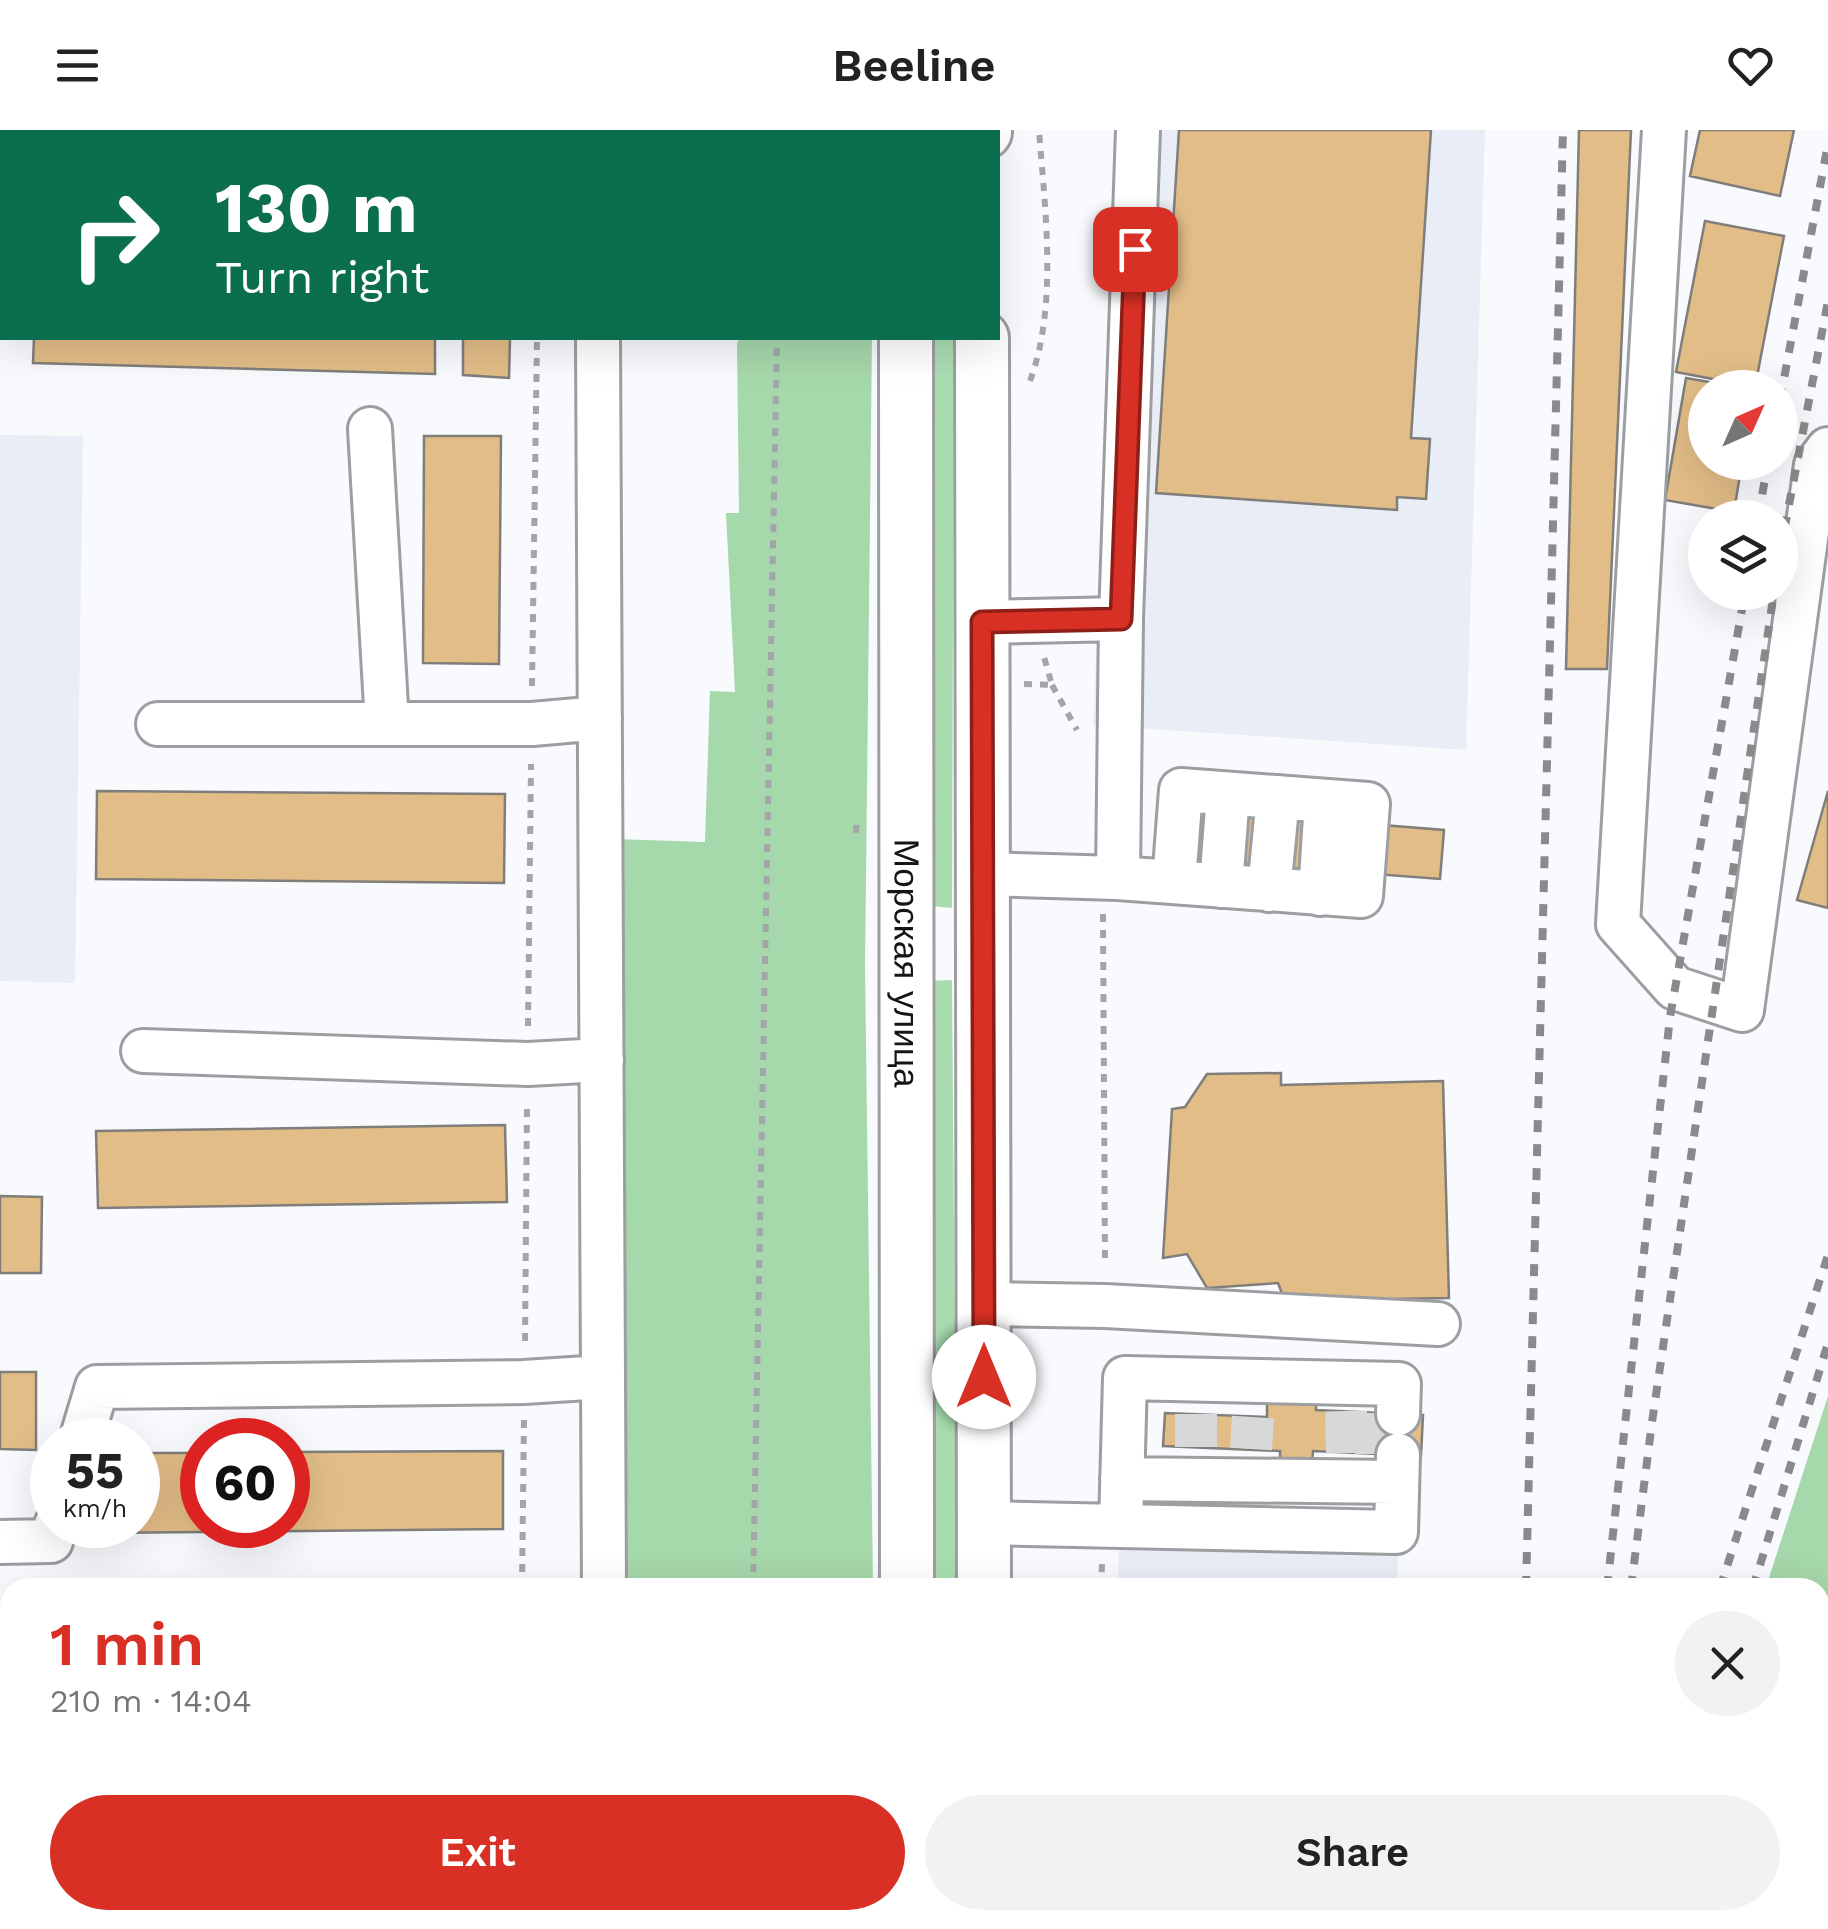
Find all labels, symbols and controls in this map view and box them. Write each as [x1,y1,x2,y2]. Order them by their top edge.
icon: menu [50,38,105,93]
icon: heart [1723,38,1778,93]
text: Beeline [832,39,996,92]
text: 130 m [215,167,418,249]
icon: right [50,170,180,300]
pin [1093,207,1178,292]
icon: arrive [1108,222,1163,277]
text: Turn right [215,251,429,304]
north arrow [1688,370,1798,480]
map controls [1688,370,1798,610]
button: layers [1688,500,1798,610]
street label: Морская улица [885,839,928,1088]
position arrow [932,1325,1036,1429]
speed limit sign: 60 [180,1418,310,1548]
text: 55 [66,1441,124,1500]
text: km/h [63,1494,127,1523]
text: 1 min [50,1609,204,1680]
button: close [1675,1611,1780,1716]
text: 210 m · 14:04 [50,1682,252,1720]
button: Exit [50,1795,905,1910]
button: Share [925,1795,1780,1910]

